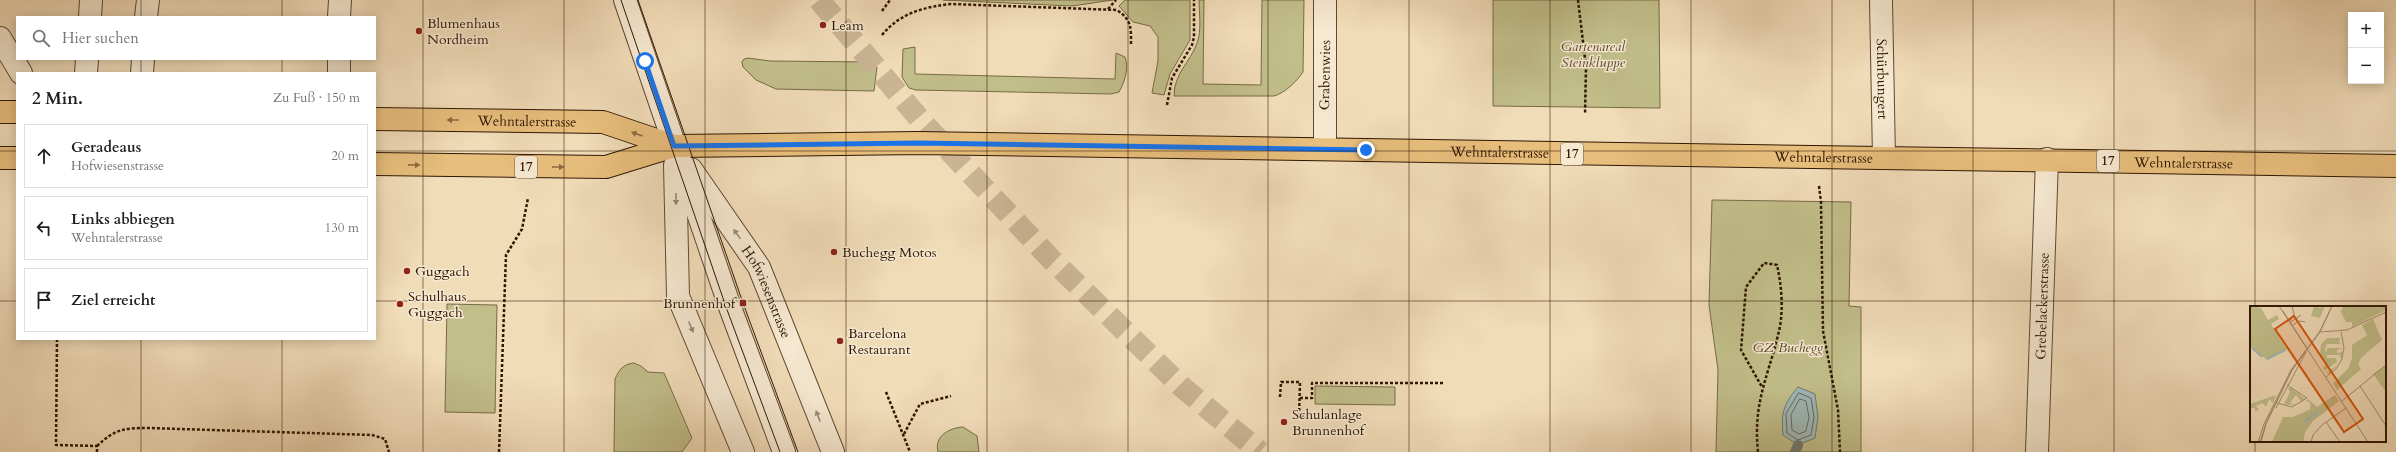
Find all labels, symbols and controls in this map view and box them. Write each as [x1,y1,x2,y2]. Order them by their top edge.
map controls [2348,12,2384,84]
button: + [2348,12,2384,48]
place label: Blumenhaus Nordheim [427,14,500,49]
search box [16,16,376,60]
place label: Leam [831,16,864,35]
marker: Leam [818,20,828,30]
marker: Blumenhaus Nordheim [414,26,424,36]
icon: search [30,27,52,49]
text: Hier suchen [62,28,139,48]
park label: Gartenareal Steinkluppe [1561,37,1626,72]
street label: Schürbungert [1872,38,1893,120]
street label: Grabenwies [1315,39,1335,110]
button: − [2348,48,2384,84]
route start [636,52,654,70]
text: 2 Min. [32,87,83,110]
text: Zu Fuß · 150 m [273,89,360,107]
street label: Wehntalerstrasse [476,111,577,131]
one-way arrow [446,117,459,123]
one-way arrow [631,131,643,137]
text: Geradeaus [71,137,141,157]
route end [1357,141,1375,159]
street label: Wehntalerstrasse [1449,142,1549,162]
road number: 17 [1561,143,1583,165]
icon: ahead [33,145,55,167]
text: 20 m [331,147,359,165]
street label: Wehntalerstrasse [1773,147,1873,167]
road number: 17 [2097,150,2119,172]
street label: Wehntalerstrasse [2133,152,2233,173]
road number: 17 [515,156,537,178]
text: Hofwiesenstrasse [71,157,164,175]
one-way arrow [408,162,421,168]
one-way arrow [552,164,565,170]
one-way arrow [673,193,679,206]
text: Links abbiegen [71,209,175,229]
icon: left [33,217,55,239]
text: 130 m [325,219,359,237]
text: Wehntalerstrasse [71,229,163,247]
one-way arrow [733,229,741,239]
street label: Hofwiesenstrasse [737,242,796,341]
place label: Buchegg Motos [842,243,937,262]
marker: Buchegg Motos [829,247,839,257]
street label: Grebelackerstrasse [2031,252,2053,360]
place label: Guggach [415,262,470,281]
marker: Guggach [402,266,412,276]
place label: Schulhaus Guggach [408,287,467,322]
icon: arrive [33,289,55,311]
text: Ziel erreicht [71,290,155,310]
place label: Brunnenhof [663,294,738,313]
marker: Brunnenhof [738,298,748,308]
marker: Schulhaus Guggach [395,299,405,309]
inset map [2250,306,2386,442]
one-way arrow [688,321,694,332]
place label: Barcelona Restaurant [848,324,911,359]
marker: Barcelona Restaurant [835,336,845,346]
park label: GZ Buchegg [1753,338,1824,357]
place label: Schulanlage Brunnenhof [1292,405,1367,440]
one-way arrow [815,409,821,421]
marker: Schulanlage Brunnenhof [1279,417,1289,427]

